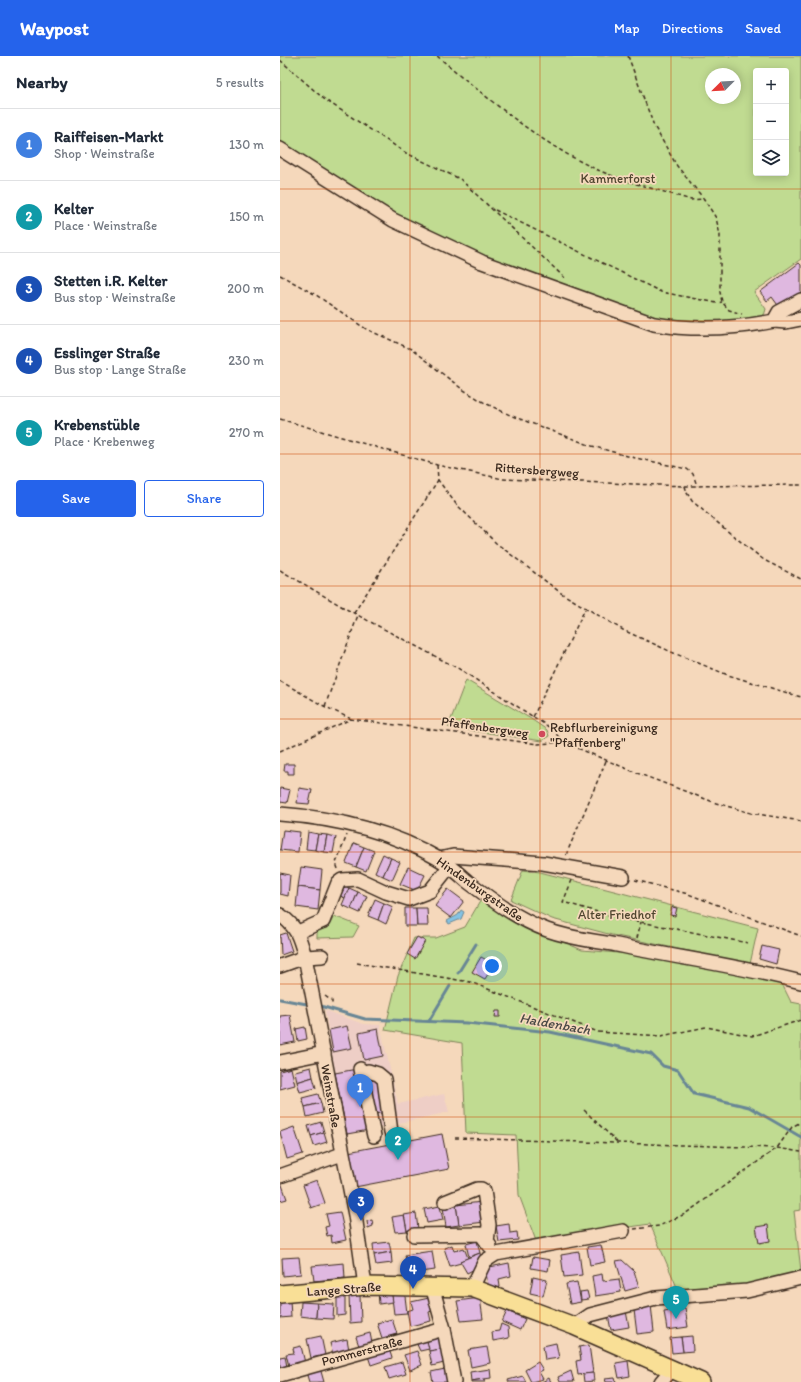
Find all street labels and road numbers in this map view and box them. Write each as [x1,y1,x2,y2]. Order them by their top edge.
street label: Rittersbergweg [495,460,580,480]
street label: Pfaffenbergweg [440,713,530,741]
street label: Hindenburgstraße [434,853,526,925]
street label: Weinstraße [318,1063,344,1129]
street label: Lange Straße [306,1279,382,1299]
street label: Pommerstraße [320,1333,404,1369]

